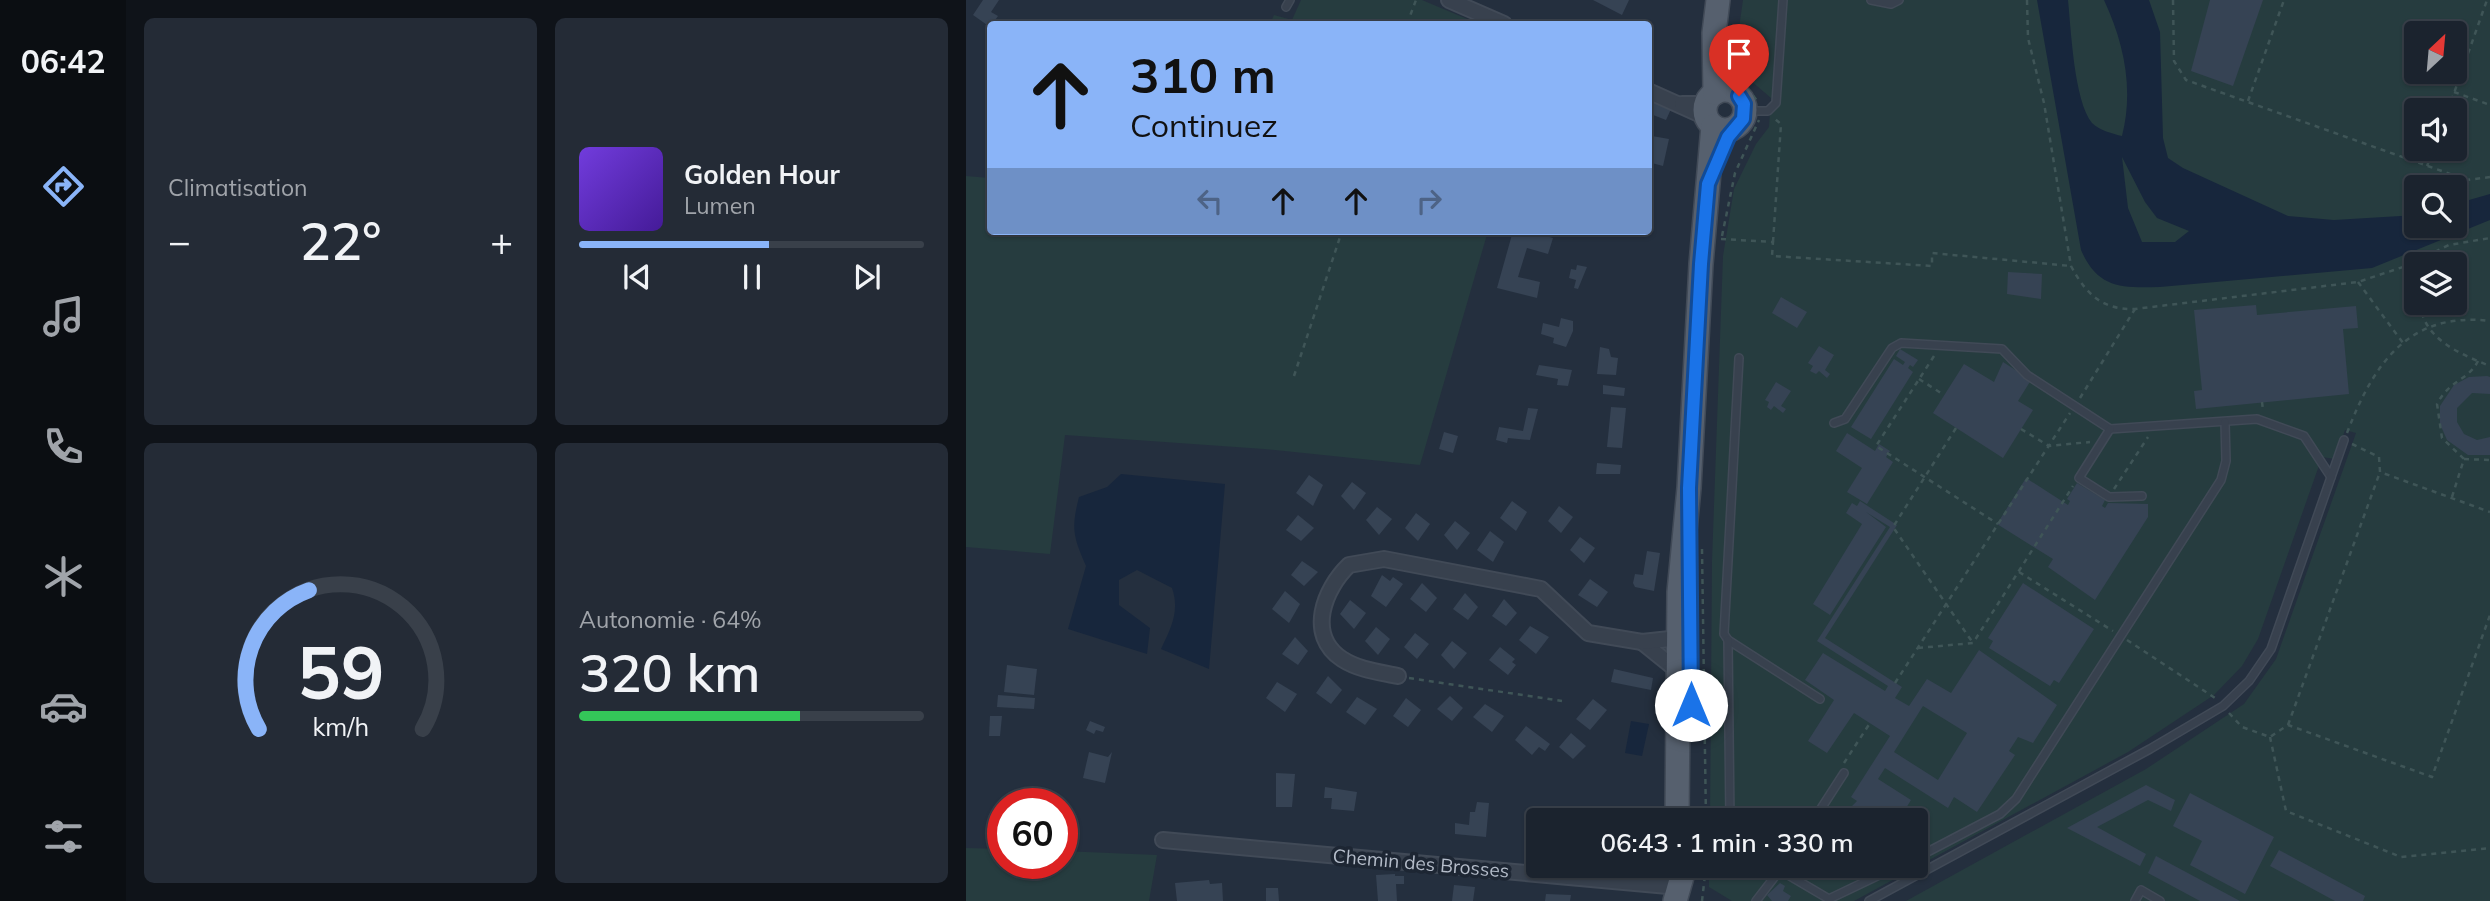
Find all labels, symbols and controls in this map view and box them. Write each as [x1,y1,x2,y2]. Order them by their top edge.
north arrow [2404,21,2468,84]
map controls [2404,21,2467,315]
pin [1709,24,1769,96]
icon: arrive [1720,35,1758,73]
text: 06:42 [21,41,105,81]
text: 310 m [1130,44,1276,105]
icon: ahead [1015,49,1106,140]
button: sound [2404,98,2467,161]
text: Continuez [1130,105,1278,145]
text: Golden Hour [684,158,840,191]
icon: directions [39,162,88,211]
text: Climatisation [168,173,308,202]
button: search [2404,175,2467,238]
icon: left [1191,182,1229,220]
icon: ahead [1264,182,1302,220]
icon: ahead [1337,182,1375,220]
icon: right [1410,182,1448,220]
text: Lumen [684,191,756,220]
text: 22° [300,208,381,273]
text: − [168,217,191,265]
text: + [490,217,513,265]
button: layers [2404,252,2467,315]
icon: previous [618,258,656,296]
icon: pause [733,258,771,296]
icon: next [848,258,886,296]
icon: music [39,292,88,341]
icon: phone [39,422,88,471]
icon: climate [39,552,88,601]
text: Autonomie · 64% [579,605,762,634]
text: 59 [297,626,384,717]
text: 320 km [579,640,760,705]
position arrow [1654,668,1728,742]
icon: car [39,682,88,731]
text: km/h [312,711,369,742]
speed limit sign: 60 [987,788,1078,879]
icon: filters [39,812,88,861]
text: 06:43 · 1 min · 330 m [1600,826,1854,859]
street label: Chemin des Brosses [1332,843,1510,883]

